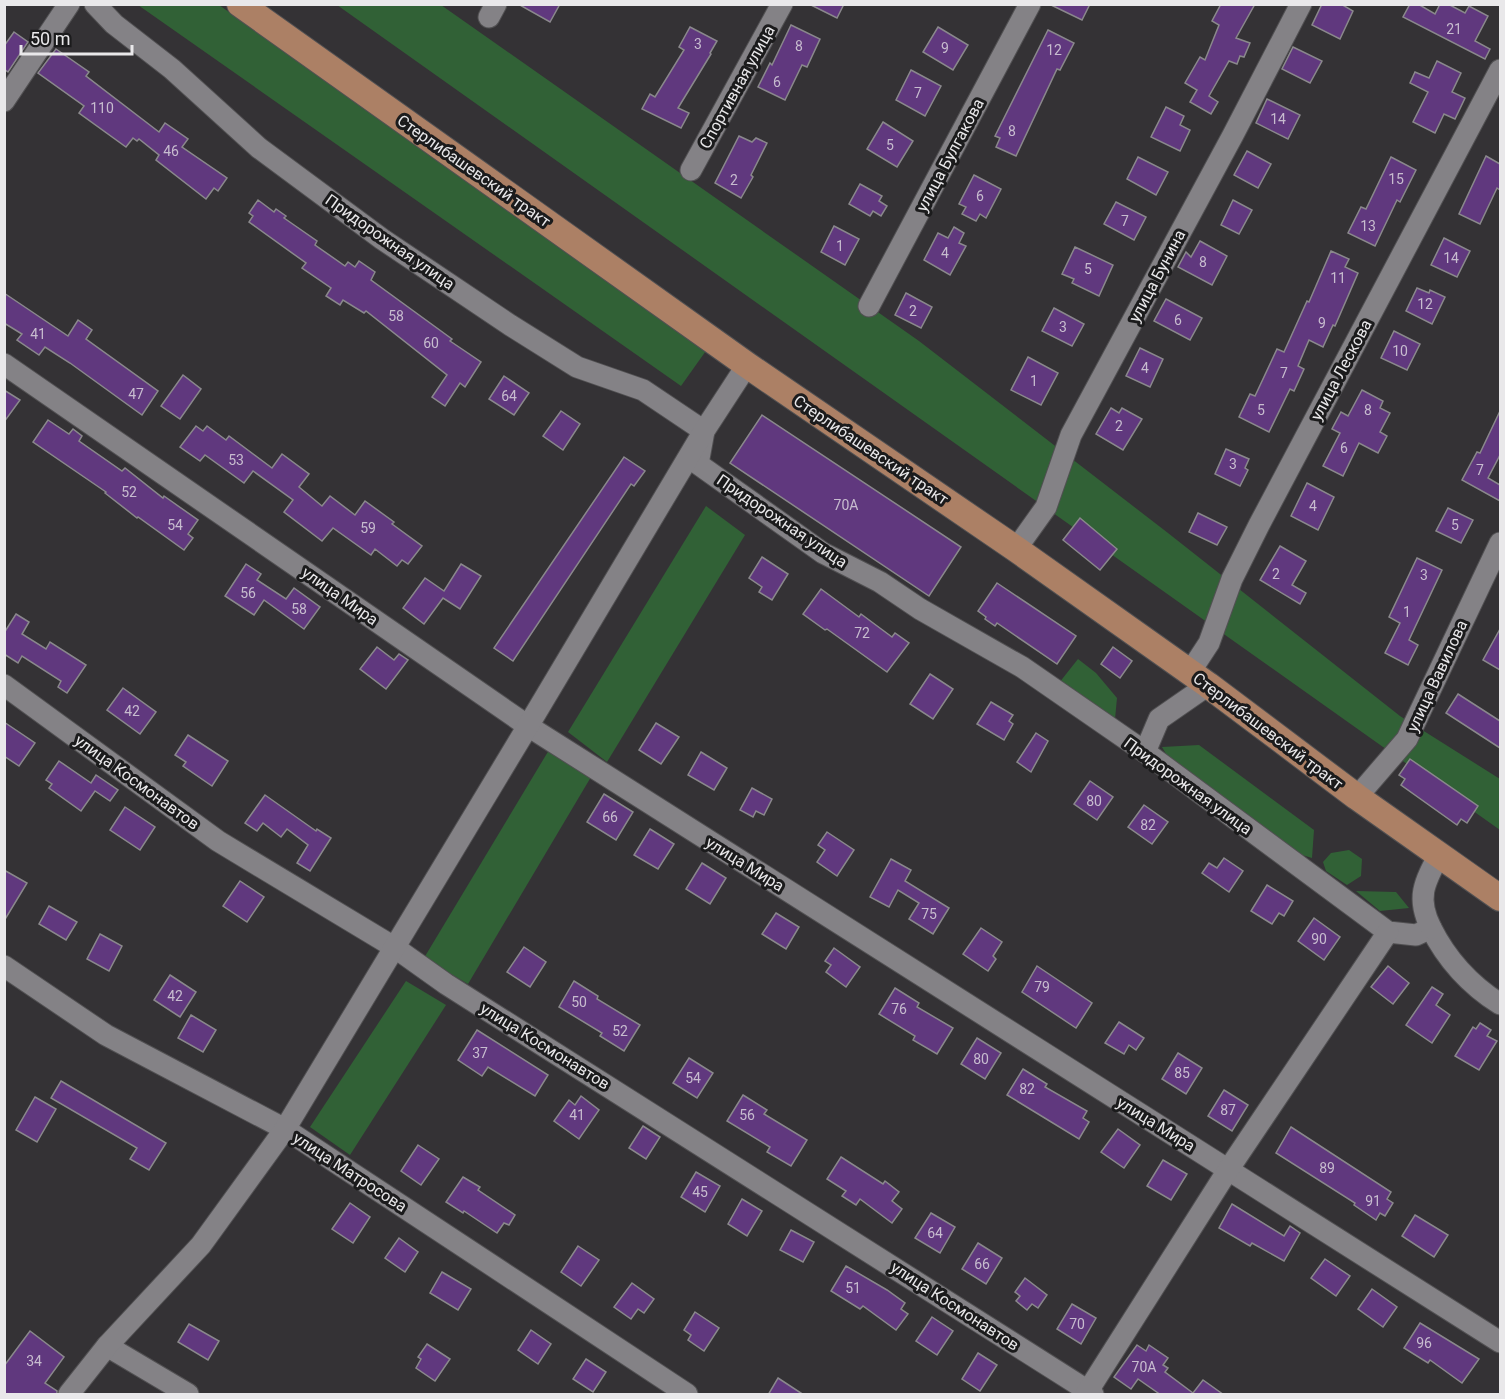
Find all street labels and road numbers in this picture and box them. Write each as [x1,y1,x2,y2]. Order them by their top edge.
street label: Спортивная улица [695,22,779,152]
street label: улица Булгакова [912,95,988,215]
street label: Стерлибашевский тракт [394,111,555,231]
street label: Придорожная улица [322,190,458,294]
street label: улица Бунина [1125,227,1189,325]
street label: улица Лескова [1306,316,1376,424]
street label: Стерлибашевский тракт [790,391,952,509]
street label: Придорожная улица [713,470,851,572]
street label: улица Мира [298,563,382,629]
street label: улица Вавилова [1403,617,1471,735]
street label: Стерлибашевский тракт [1189,668,1347,794]
street label: улица Космонавтов [71,731,203,833]
street label: Придорожная улица [1120,733,1256,839]
street label: улица Мира [702,832,788,896]
street label: улица Космонавтов [477,998,613,1094]
street label: улица Мира [1113,1092,1199,1156]
street label: улица Матросова [290,1128,410,1216]
street label: улица Космонавтов [887,1257,1023,1355]

